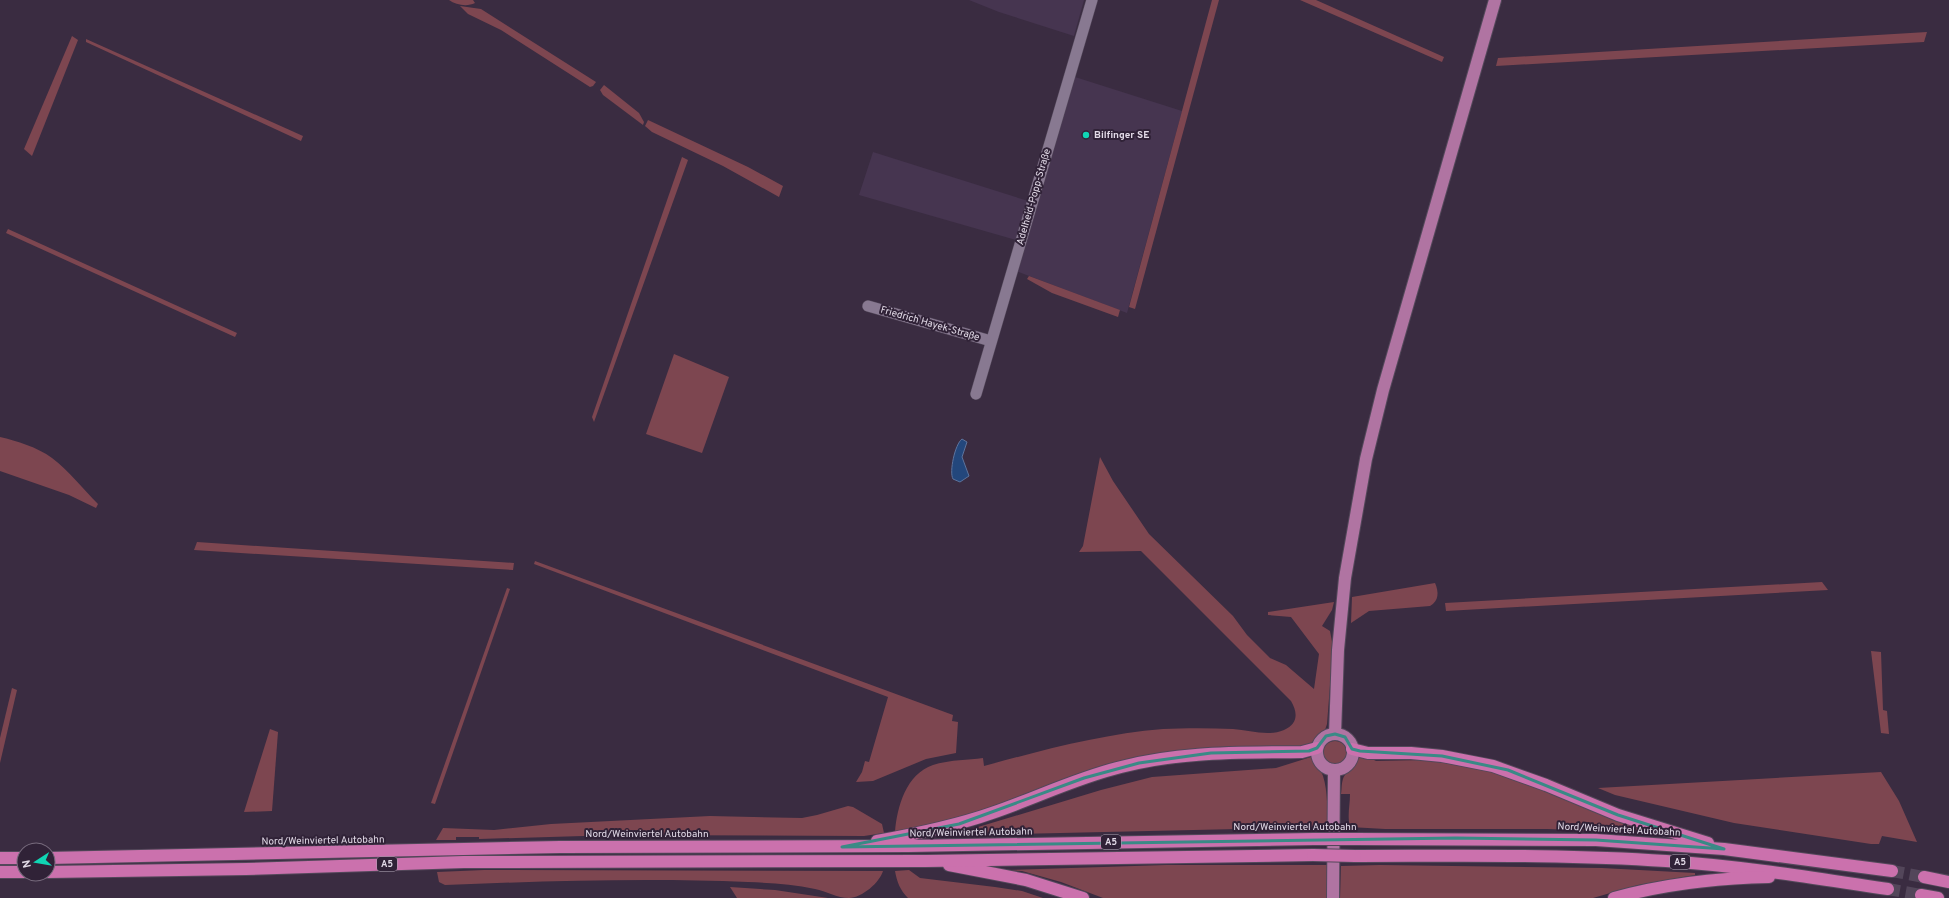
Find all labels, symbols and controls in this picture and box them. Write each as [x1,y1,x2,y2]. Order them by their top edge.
place label: Bilfinger SE [1094,129,1149,142]
marker: Bilfinger SE [1081,130,1091,140]
street label: Adelheid-Popp-Straße [1014,147,1054,247]
street label: Friedrich Hayek-Straße [879,304,981,344]
street label: Nord/Weinviertel Autobahn [1557,820,1681,840]
street label: Nord/Weinviertel Autobahn [1233,821,1357,834]
street label: Nord/Weinviertel Autobahn [909,825,1033,841]
street label: Nord/Weinviertel Autobahn [585,828,709,841]
street label: Nord/Weinviertel Autobahn [261,833,385,849]
road number: A5 [1101,835,1121,849]
north arrow [16,842,56,882]
road number: A5 [1670,855,1690,869]
road number: A5 [377,857,397,871]
text: N [20,859,35,869]

